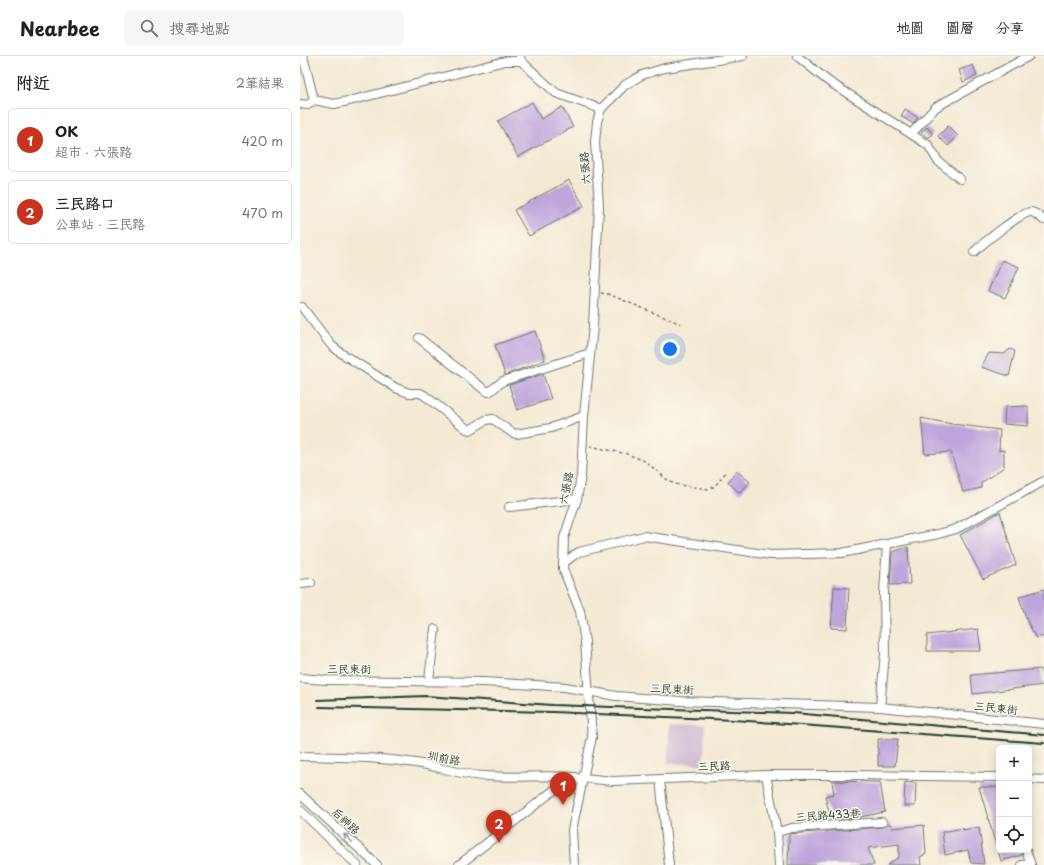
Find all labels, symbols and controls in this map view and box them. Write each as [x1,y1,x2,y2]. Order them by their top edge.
search box [124,10,404,46]
text: Nearbee [20,14,100,42]
text: 搜尋地點 [170,16,230,39]
icon: search [138,17,160,39]
text: 地圖 [896,17,924,38]
text: 圖層 [946,17,974,38]
text: 分享 [996,17,1024,38]
text: 附近 [16,69,50,95]
text: 2筆結果 [236,73,284,92]
text: OK [55,119,78,142]
text: 1 [27,131,33,150]
text: 420 m [241,131,283,150]
text: 超市 · 六張路 [55,142,132,161]
street label: 六張路 [575,151,594,185]
text: 三民路口 [55,191,115,214]
text: 2 [25,203,35,222]
text: 470 m [242,203,283,222]
text: 公車站 · 三民路 [55,214,145,233]
your location [660,339,680,359]
street label: 六張路 [554,470,577,506]
street label: 三民東街 [327,660,372,677]
street label: 三民東街 [650,679,695,698]
street label: 三民東街 [973,697,1020,718]
map controls [996,745,1032,853]
button: + [996,745,1032,781]
street label: 圳前路 [426,746,462,769]
street label: 三民路 [697,756,731,775]
pin: 1 [550,772,576,805]
button: − [996,781,1032,817]
street label: 后神路 [328,803,364,838]
street label: 三民路433巷 [795,804,861,825]
pin: 2 [486,810,512,843]
button: locate [996,817,1032,853]
one-way arrow [343,834,353,843]

